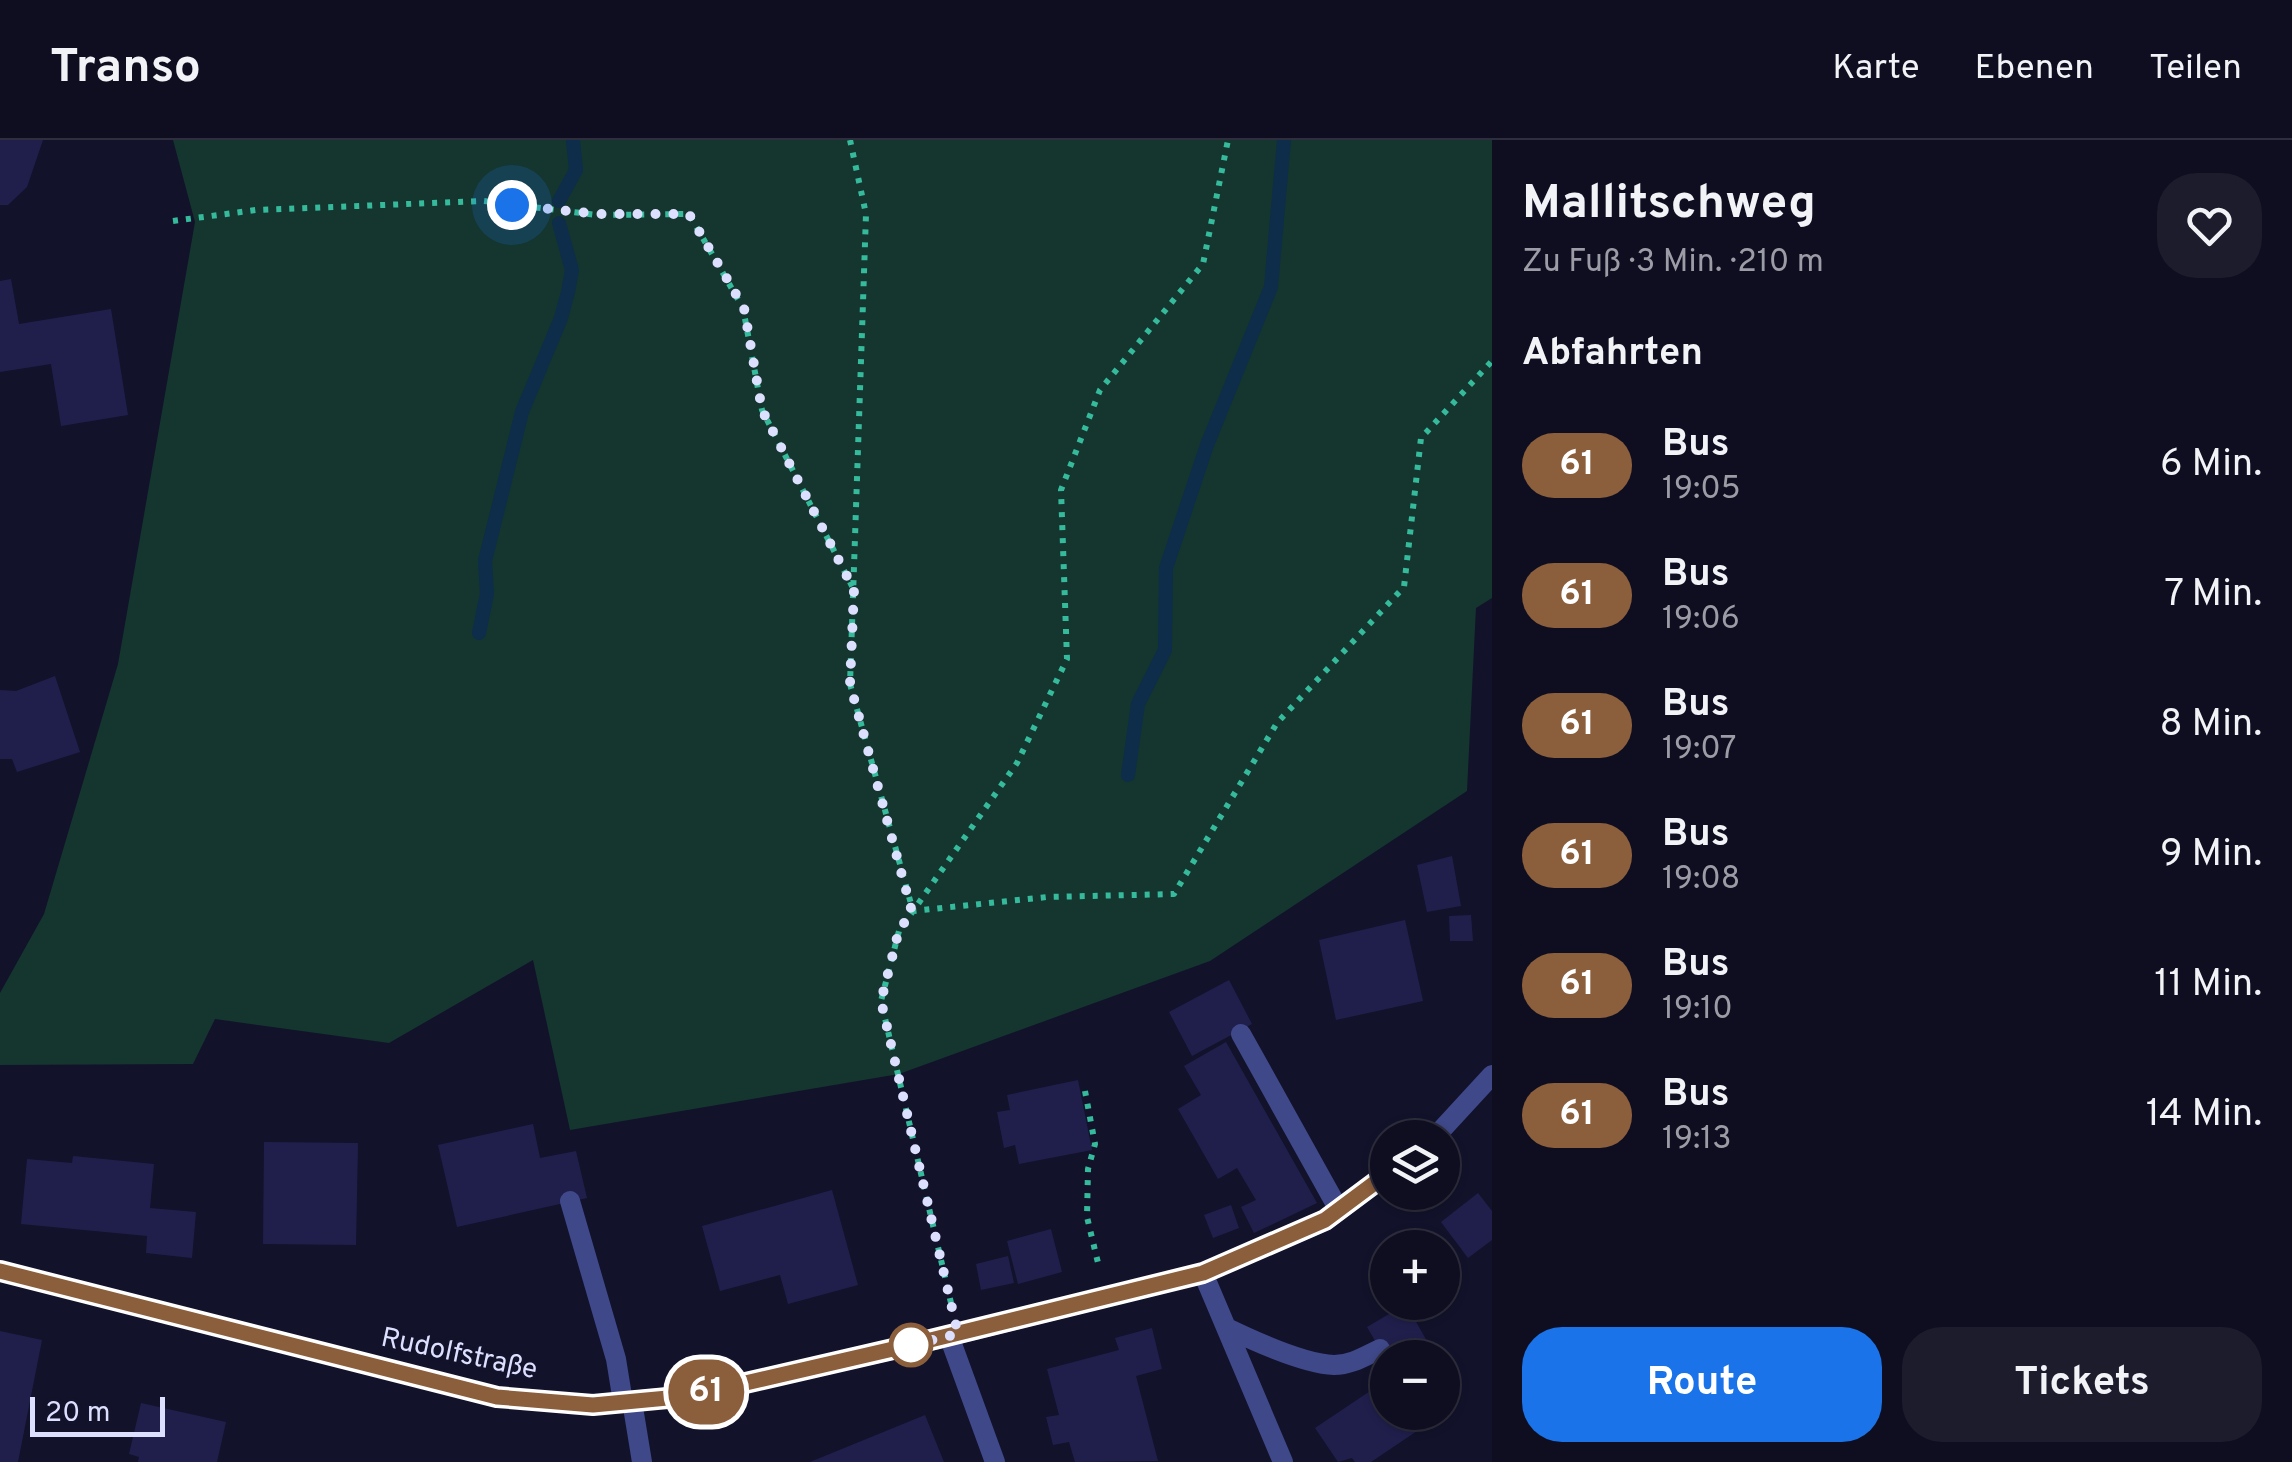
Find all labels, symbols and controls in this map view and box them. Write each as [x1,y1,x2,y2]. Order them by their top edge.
text: Transo [50,39,201,99]
text: Karte [1832,47,1919,91]
text: Ebenen [1974,47,2094,91]
text: Teilen [2149,47,2242,91]
button: heart [2157,173,2262,278]
text: Mallitschweg [1522,175,1816,235]
your location [487,180,537,230]
text: Zu Fuß · 3 Min. · 210 m [1522,243,1824,283]
text: Abfahrten [1522,330,1703,379]
text: Bus [1662,421,1729,470]
text: 6 Min. [2160,441,2262,490]
text: 61 [1559,443,1595,487]
text: 19:05 [1662,470,1741,510]
text: Bus [1662,551,1729,600]
text: 7 Min. [2164,571,2262,620]
text: 61 [1559,573,1595,617]
text: 19:06 [1662,600,1740,640]
text: Bus [1662,681,1729,730]
text: 8 Min. [2159,701,2262,750]
text: 61 [1559,703,1595,747]
text: 19:07 [1662,730,1737,770]
text: Bus [1662,811,1729,860]
text: 9 Min. [2160,831,2262,880]
text: 61 [1559,833,1595,877]
text: 19:08 [1662,860,1740,900]
text: Bus [1662,941,1729,990]
text: 11 Min. [2154,961,2262,1010]
text: 61 [1559,963,1595,1007]
text: 19:10 [1662,990,1733,1030]
text: Bus [1662,1071,1729,1120]
text: 14 Min. [2146,1091,2262,1140]
text: 61 [1559,1093,1595,1137]
map controls [1370,1120,1460,1430]
button: layers [1370,1120,1460,1210]
text: 19:13 [1662,1120,1731,1160]
button: + [1370,1230,1460,1320]
street label: Rudolfstraße [377,1321,541,1389]
unlabelled marker [890,1324,932,1366]
button: Route [1522,1327,1882,1442]
button: Tickets [1902,1327,2262,1442]
button: − [1370,1340,1460,1430]
line badge: 61 [661,1360,751,1424]
text: 61 [688,1370,724,1414]
scale bar [30,1392,165,1436]
text: 20 m [45,1396,110,1432]

